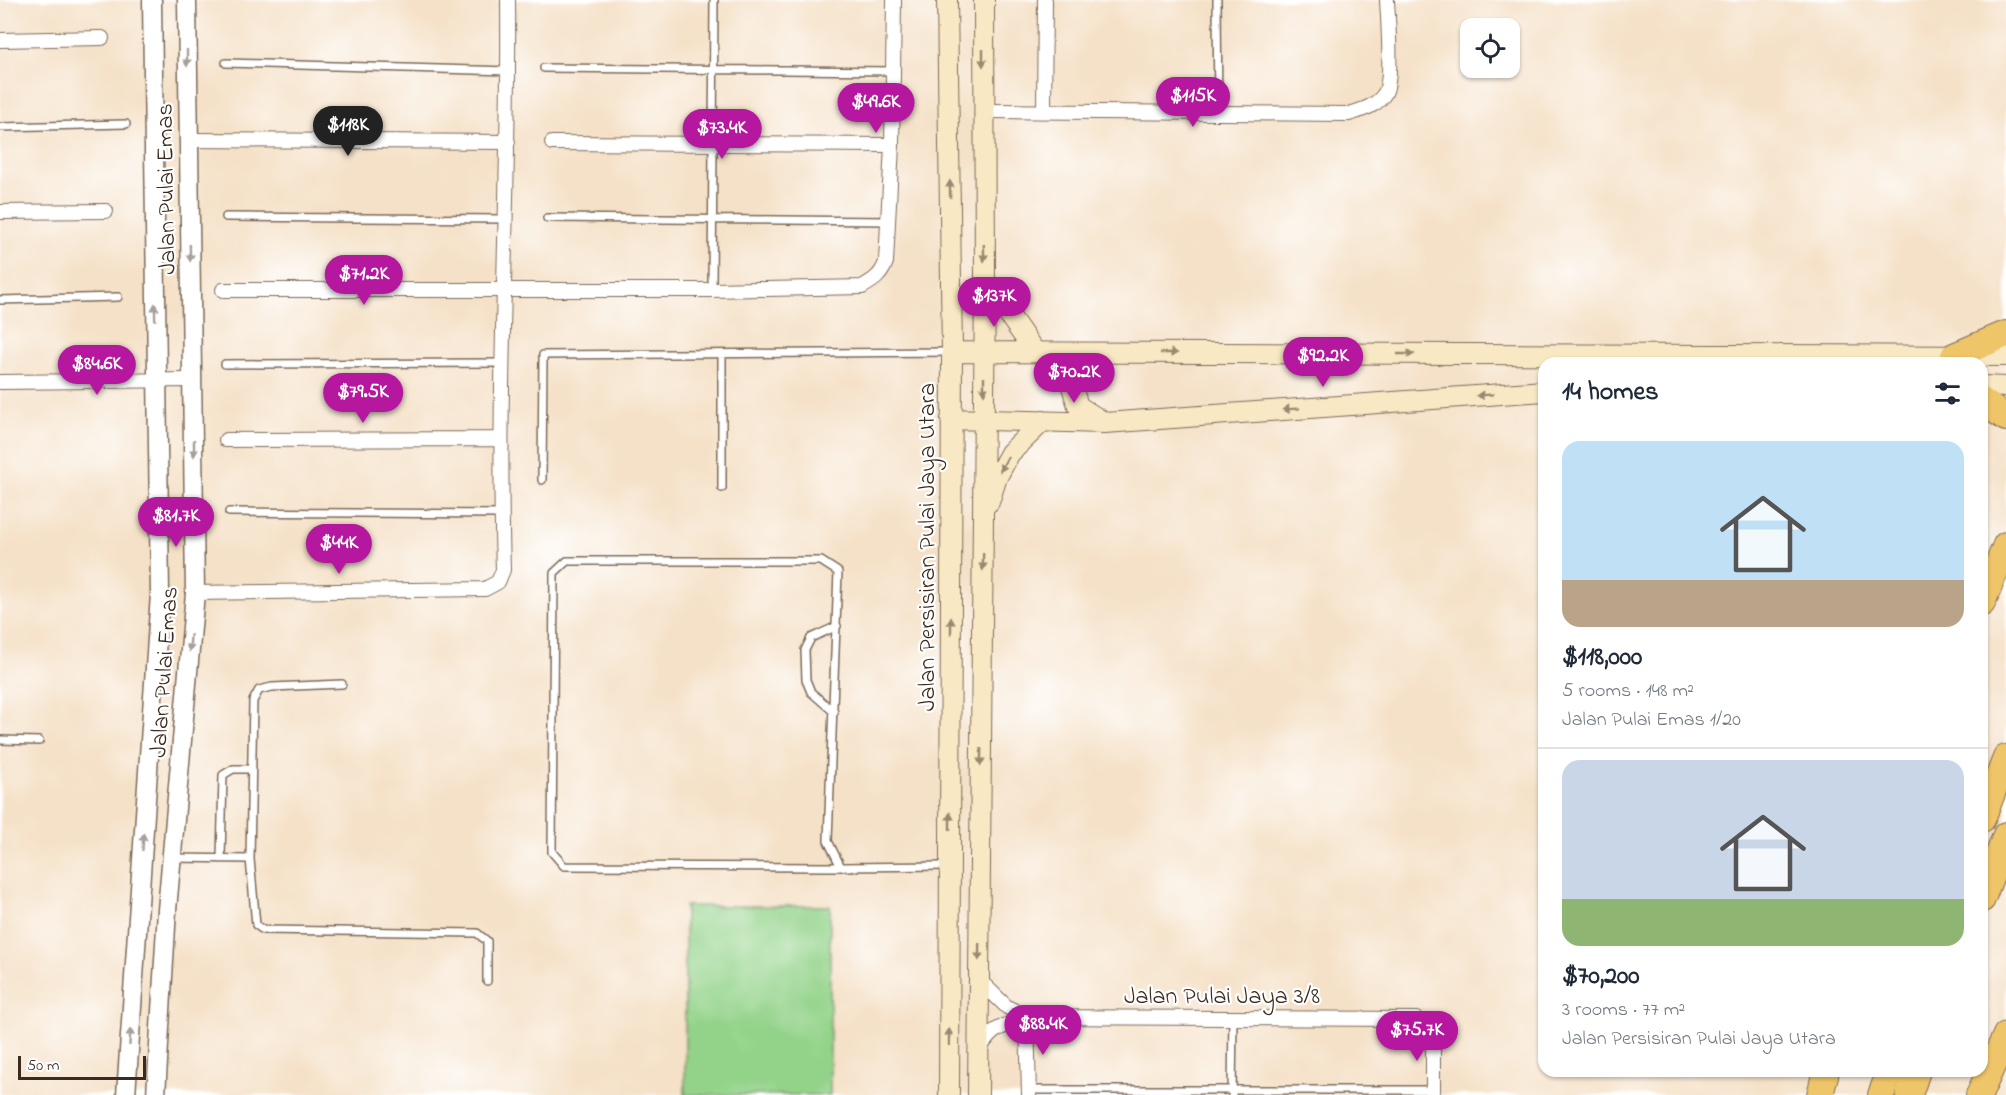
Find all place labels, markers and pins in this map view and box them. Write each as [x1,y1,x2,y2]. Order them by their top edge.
pin: $115K [1151,77,1235,128]
pin: $49.6K [827,83,925,134]
pin: $118K [306,106,390,157]
pin: $73.4K [673,109,771,160]
pin: $71.2K [315,255,413,306]
pin: $137K [952,277,1036,328]
pin: $92.2K [1274,337,1372,388]
pin: $84.6K [48,345,146,396]
pin: $70.2K [1025,353,1123,404]
pin: $79.5K [314,373,412,424]
pin: $81.7K [127,497,225,548]
pin: $44K [303,524,375,575]
pin: $88.4K [994,1005,1092,1056]
pin: $75.7K [1368,1011,1466,1062]

